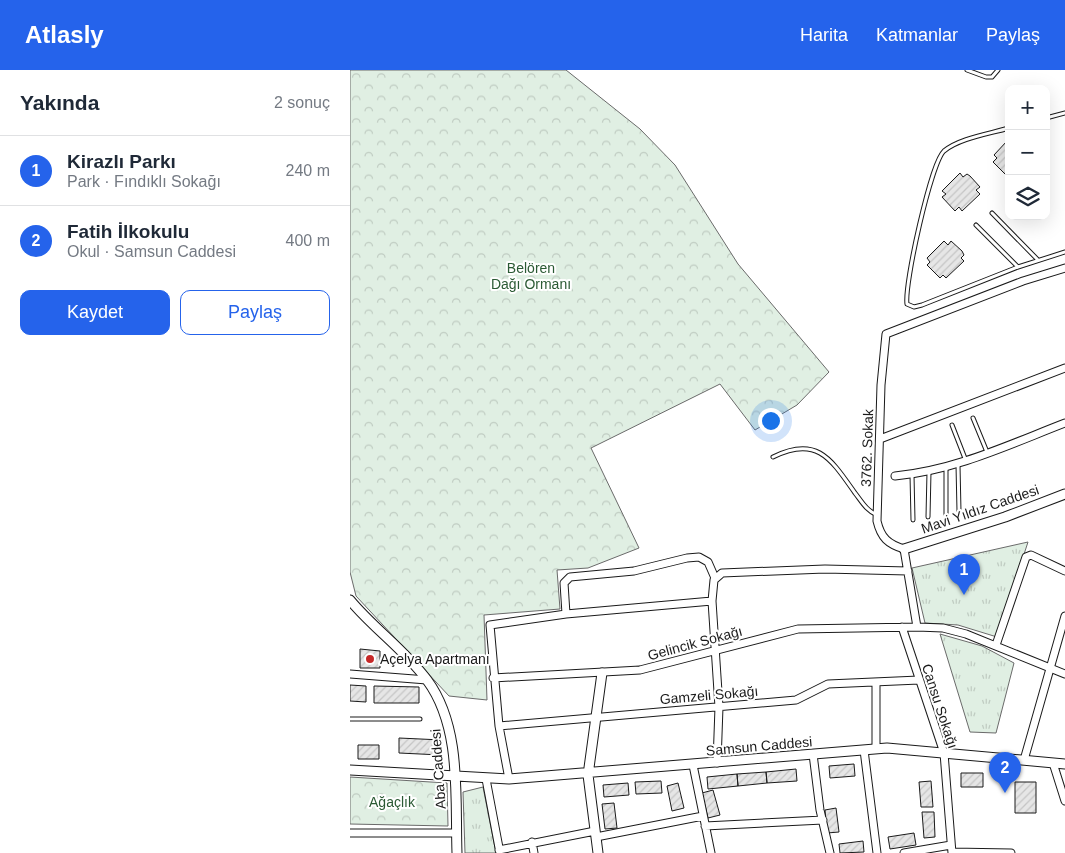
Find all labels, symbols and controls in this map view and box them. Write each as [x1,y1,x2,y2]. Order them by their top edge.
text: Atlasly [25,21,104,48]
text: Harita [800,25,848,45]
text: Katmanlar [876,25,958,45]
text: Paylaş [986,25,1040,45]
map controls [1005,85,1050,220]
button: + [1005,85,1050,130]
text: Yakında [20,91,99,114]
text: 2 sonuç [274,94,330,111]
button: − [1005,130,1050,175]
text: Kirazlı Parkı [67,151,176,172]
text: 1 [32,162,40,179]
text: 240 m [286,162,330,179]
text: Park · Fındıklı Sokağı [67,173,221,190]
button: layers [1005,175,1050,220]
text: Fatih İlkokulu [67,221,189,242]
text: 2 [32,232,40,249]
text: 400 m [286,232,330,249]
text: Okul · Samsun Caddesi [67,243,236,260]
park label: Belören Dağı Ormanı [491,260,571,292]
button: Kaydet [20,290,170,335]
button: Paylaş [180,290,330,335]
your location [758,408,784,434]
street label: 3762. Sokak [858,408,876,487]
street label: Mavi Yıldız Caddesi [919,481,1041,537]
pin: 1 [948,554,980,595]
street label: Gelincik Sokağı [646,623,744,663]
place label: Açelya Apartmanı [380,651,490,667]
marker: Açelya Apartmanı [364,653,376,665]
street label: Cansu Sokağı [919,662,961,750]
street label: Gamzeli Sokağı [659,683,759,707]
street label: Aba Caddesi [427,728,449,810]
street label: Samsun Caddesi [705,733,813,759]
pin: 2 [989,752,1021,793]
park label: Ağaçlık [369,794,416,810]

